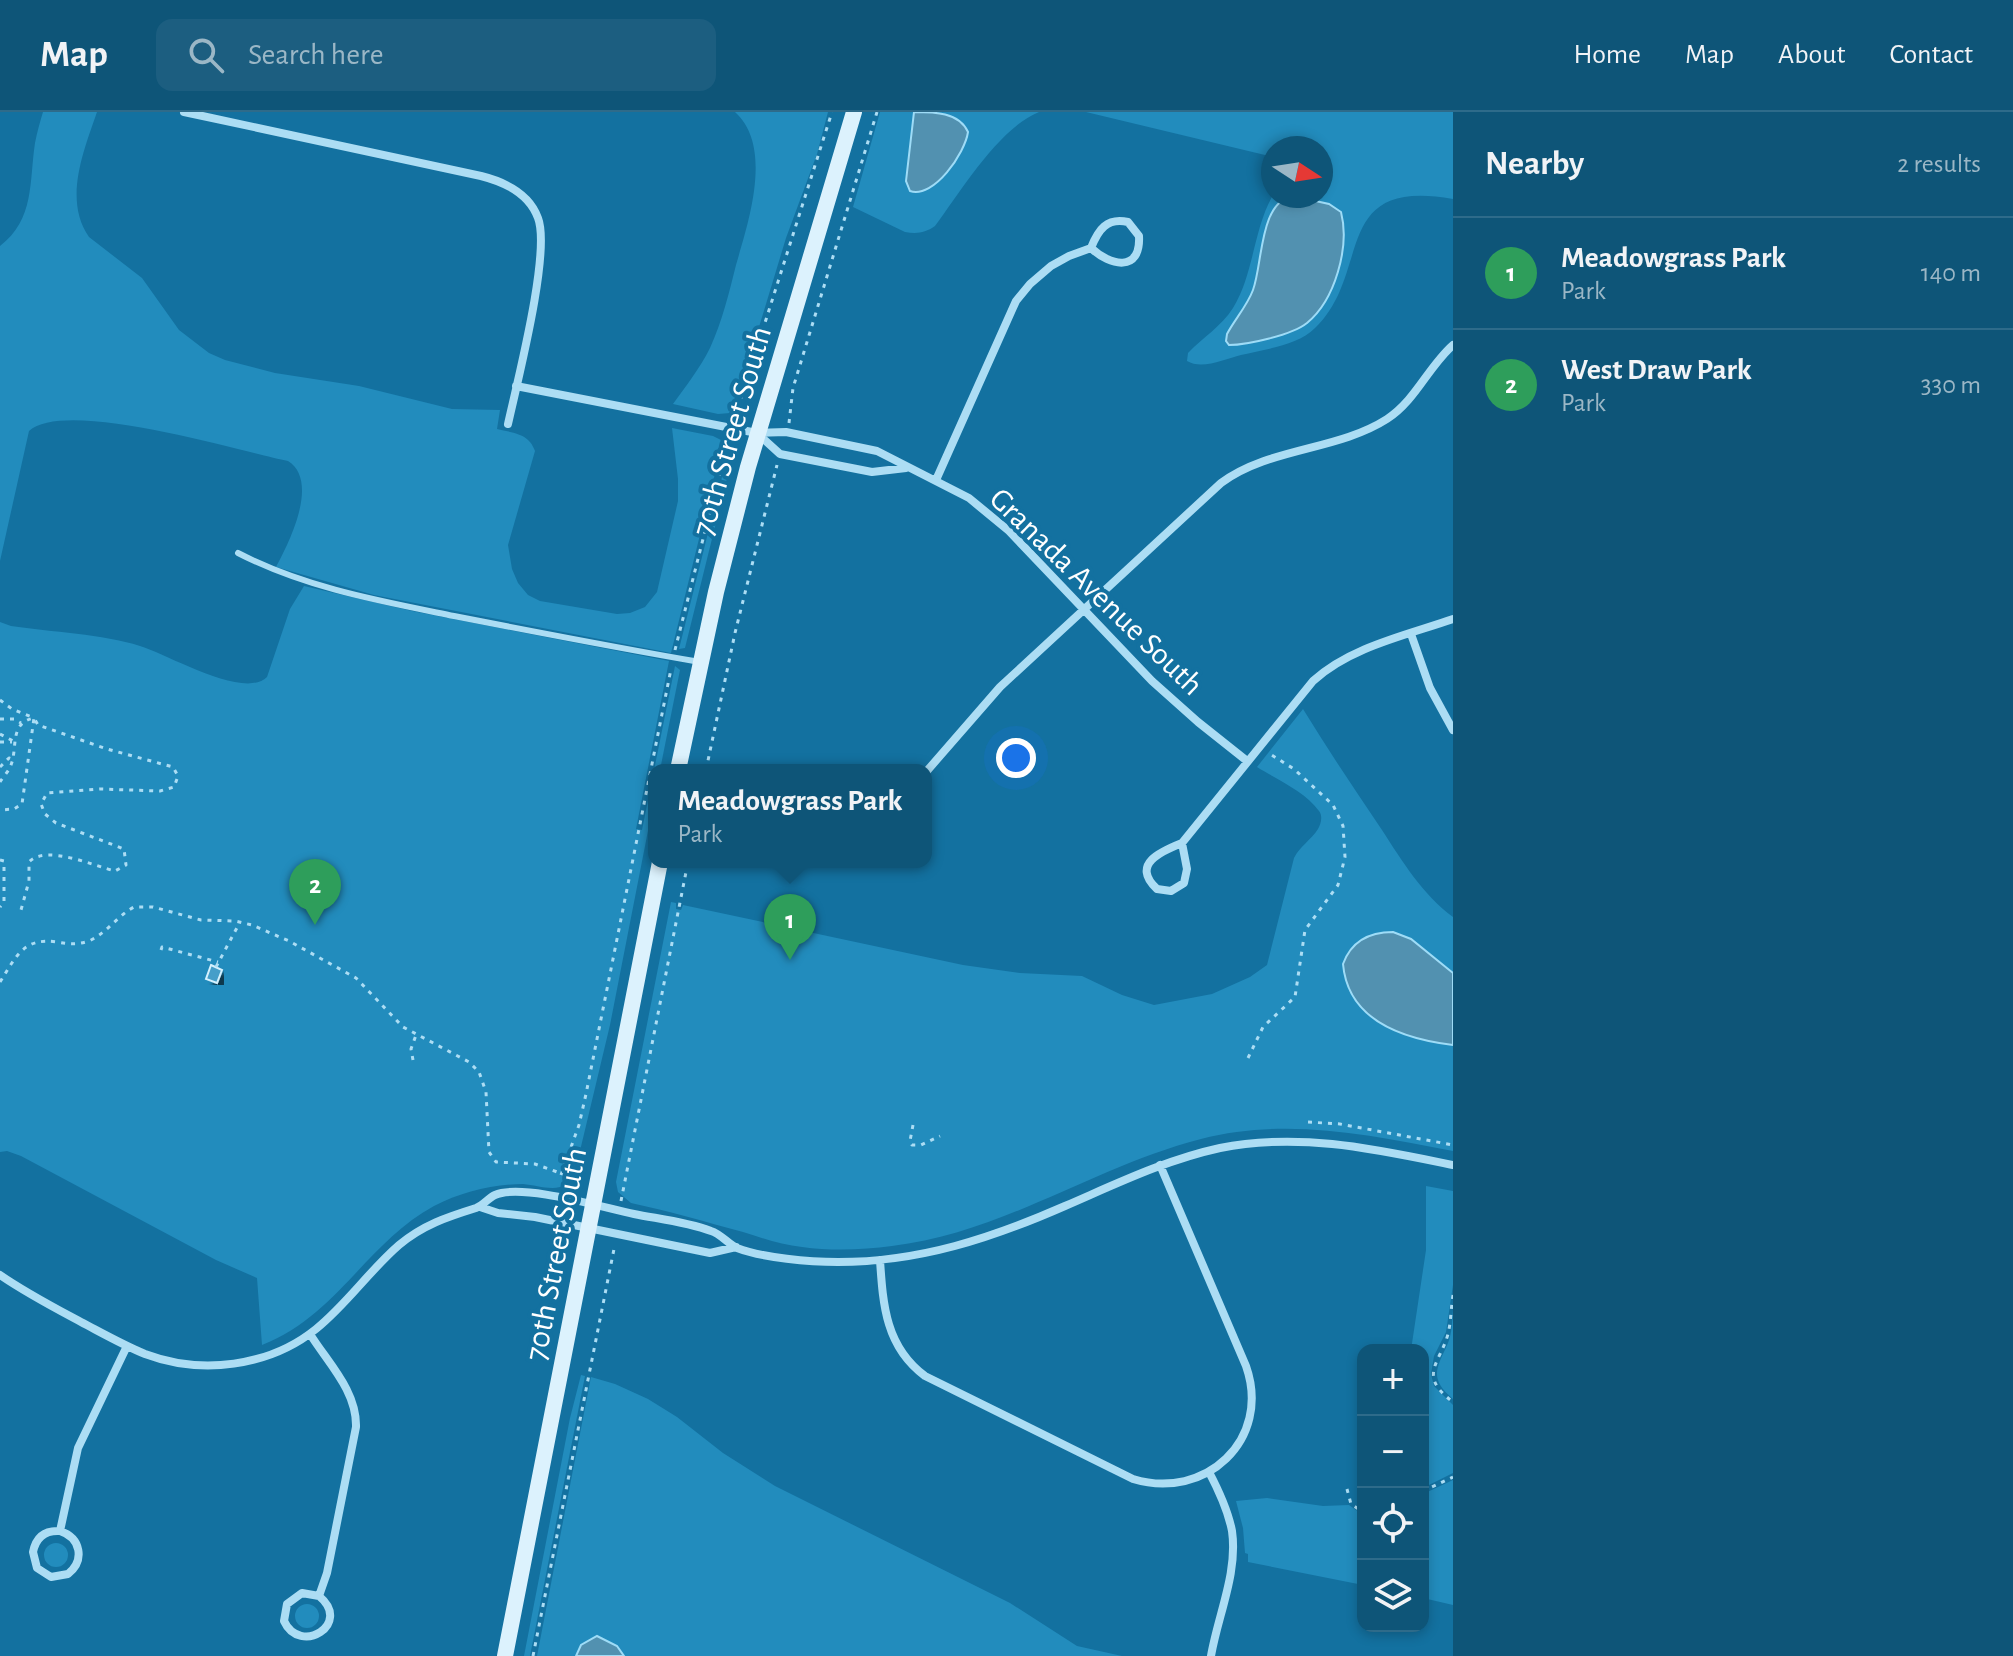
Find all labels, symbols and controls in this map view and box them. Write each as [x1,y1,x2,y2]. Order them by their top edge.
search box [156,19,716,91]
icon: search [184,33,228,77]
text: Map [40,36,108,74]
text: Search here [248,40,384,70]
text: Home [1574,41,1641,69]
text: Map [1685,41,1734,69]
text: About [1778,41,1846,69]
text: Contact [1890,41,1973,69]
north arrow [1261,136,1333,208]
text: Nearby [1485,147,1584,181]
text: 2 results [1897,151,1981,177]
text: Meadowgrass Park [1561,243,1786,273]
text: 1 [1506,260,1516,286]
text: 140 m [1921,260,1981,286]
text: Park [1561,278,1606,304]
street label: 70th Street South [687,323,777,540]
text: West Draw Park [1561,355,1752,385]
text: 2 [1505,372,1517,398]
text: 330 m [1921,372,1981,398]
text: Park [1561,390,1606,416]
street label: Granada Avenue South [983,482,1209,701]
your location [996,738,1036,778]
popup [648,764,932,868]
text: Meadowgrass Park [678,786,902,816]
text: Park [678,821,722,847]
pin: 2 [289,859,341,925]
pin: 1 [764,894,816,960]
street label: 70th Street South [520,1145,592,1363]
map controls [1357,1344,1429,1632]
button: + [1357,1344,1429,1416]
button: − [1357,1416,1429,1488]
button: locate [1357,1488,1429,1560]
button: layers [1357,1560,1429,1632]

